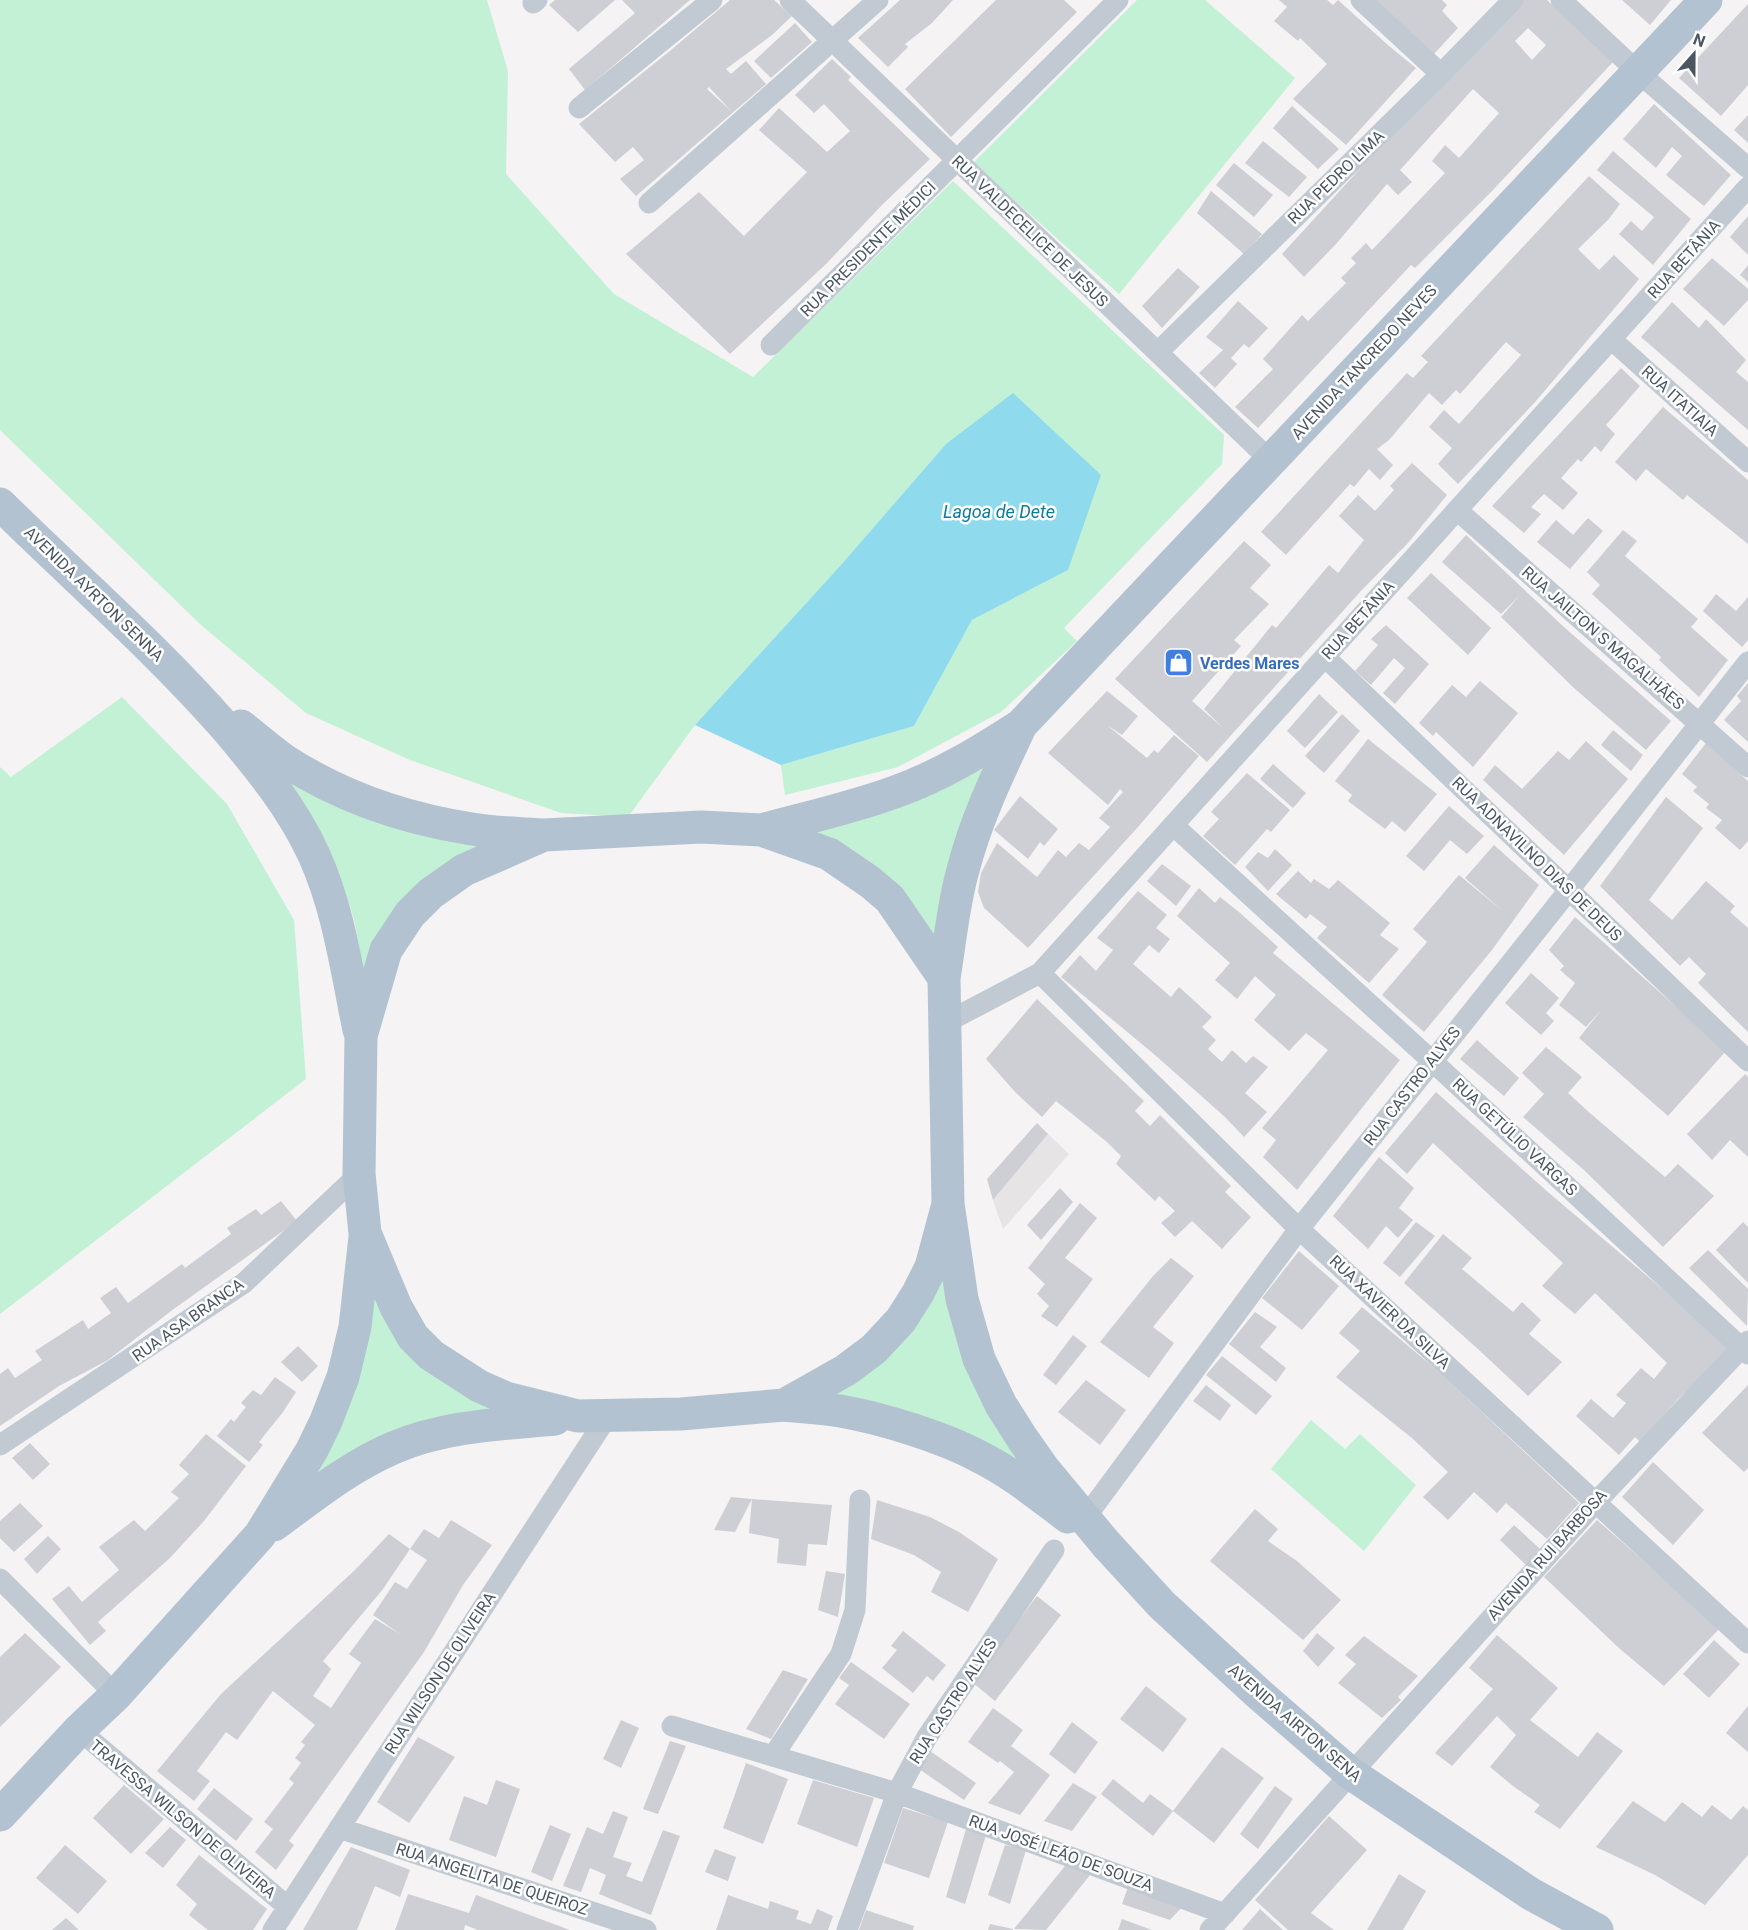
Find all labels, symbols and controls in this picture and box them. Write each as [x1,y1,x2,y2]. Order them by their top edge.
north arrow [1664,24,1724,84]
text: N [1691,30,1708,51]
street label: RUA PEDRO LIMA [1284,126,1389,228]
street label: RUA VALDECELICE DE JESUS [948,151,1112,311]
street label: RUA PRESIDENTE MÉDICI [796,177,940,321]
street label: RUA BETÂNIA [1644,215,1725,302]
street label: AVENIDA TANCREDO NEVES [1287,281,1441,443]
street label: RUA ITATIAIA [1638,362,1723,441]
water label: Lagoa de Dete [943,501,1055,522]
street label: AVENIDA AYRTON SENNA [21,523,168,666]
street label: RUA JAILTON S MAGALHÃES [1518,562,1689,714]
street label: RUA BETÂNIA [1318,576,1399,663]
shop icon: Verdes Mares [1163,647,1195,679]
place label: Verdes Mares [1200,654,1299,673]
street label: RUA ADNAVILNO DIAS DE DEUS [1448,773,1626,945]
street label: RUA CASTRO ALVES [1360,1023,1464,1149]
street label: RUA GETÚLIO VARGAS [1449,1074,1581,1200]
street label: RUA XAVIER DA SILVA [1326,1251,1455,1373]
street label: RUA ASA BRANCA [129,1274,248,1365]
street label: AVENIDA RUI BARBOSA [1483,1485,1611,1624]
street label: RUA WILSON DE OLIVEIRA [381,1588,500,1757]
street label: RUA CASTRO ALVES [905,1635,1001,1767]
street label: AVENIDA AIRTON SENA [1225,1660,1366,1786]
street label: TRAVESSA WILSON DE OLIVEIRA [86,1736,280,1903]
street label: RUA JOSÉ LEÃO DE SOUZA [966,1810,1156,1895]
street label: RUA ANGELITA DE QUEIROZ [393,1839,591,1919]

